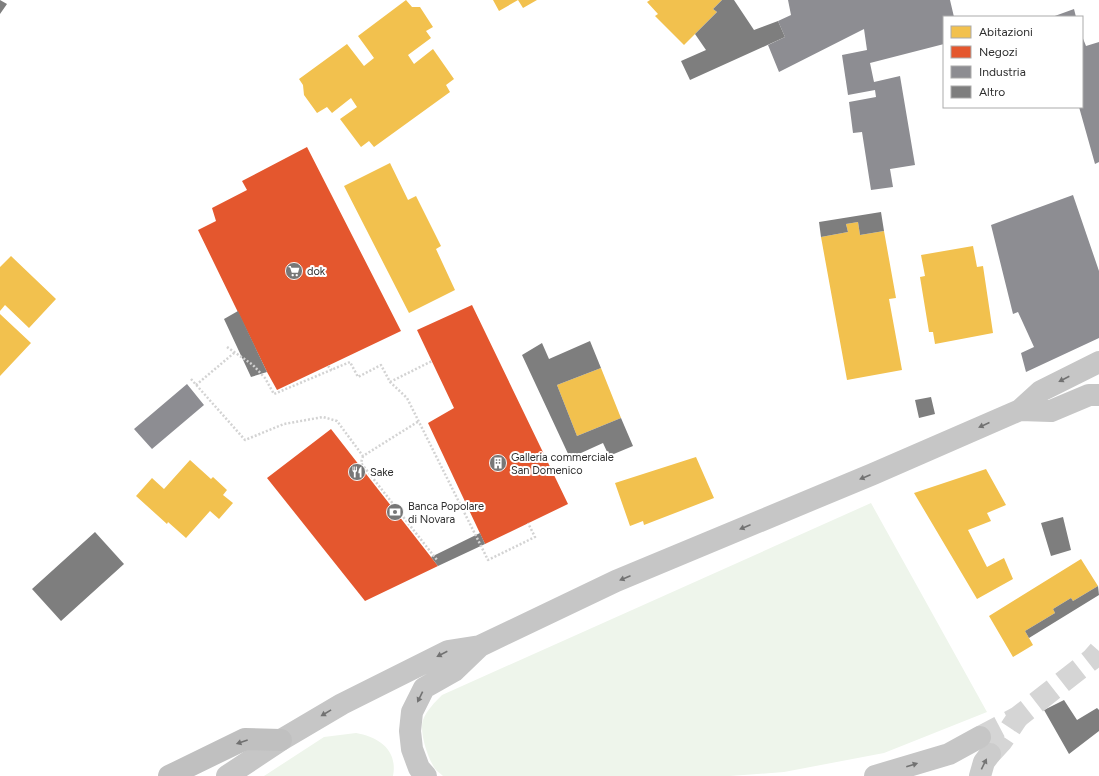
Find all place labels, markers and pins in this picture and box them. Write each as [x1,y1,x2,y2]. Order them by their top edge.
supermarket icon: dok [284,261,304,281]
place label: dok [307,265,326,278]
place label: Galleria commerciale San Domenico [511,451,614,477]
building icon: Galleria commerciale San Domenico [488,453,508,473]
restaurant icon: Sake [347,462,367,482]
place label: Sake [370,466,394,479]
place label: Banca Popolare di Novara [408,500,484,526]
bank icon: Banca Popolare di Novara [385,502,405,522]

